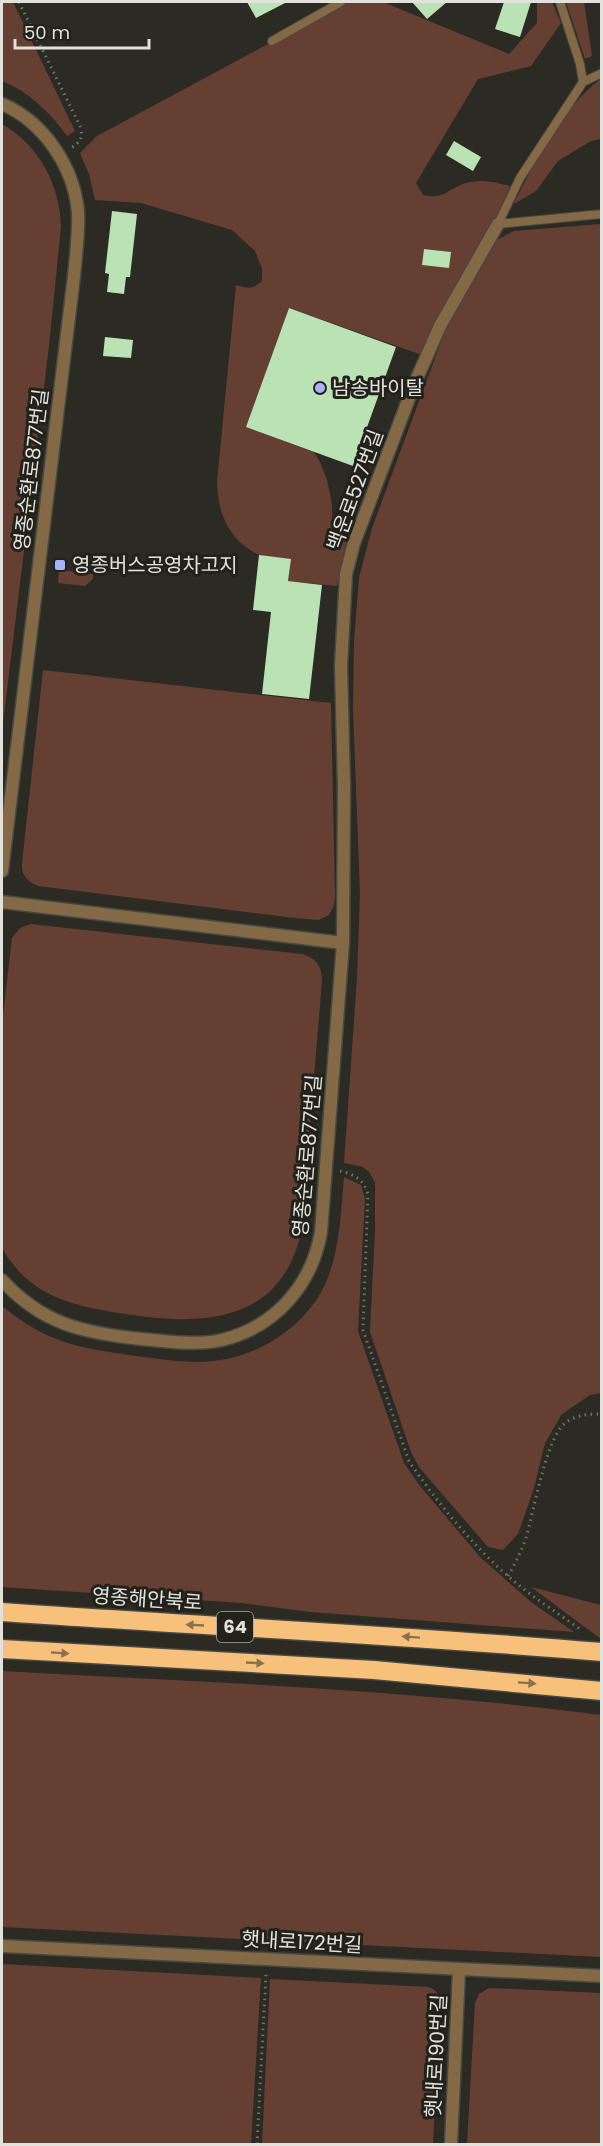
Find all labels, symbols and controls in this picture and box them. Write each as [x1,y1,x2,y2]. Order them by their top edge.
scale bar [15,12,148,50]
text: 50 m [24,20,70,45]
place label: 남송바이탈 [332,374,424,402]
marker: 남송바이탈 [313,381,327,395]
street label: 영종순환로877번길 [7,387,55,553]
street label: 백운로527번길 [320,426,390,554]
place label: 영종버스공영차고지 [72,551,238,579]
marker: 영종버스공영차고지 [53,558,67,572]
street label: 영종순환로877번길 [286,1073,328,1239]
street label: 영종해안북로 [91,1581,203,1617]
road number: 64 [217,1612,253,1642]
one-way arrow [186,1620,205,1629]
one-way arrow [401,1632,420,1642]
one-way arrow [50,1648,69,1658]
one-way arrow [245,1659,264,1668]
one-way arrow [517,1678,536,1688]
street label: 햇내로172번길 [241,1925,363,1959]
street label: 햇내로190번길 [419,1994,453,2118]

